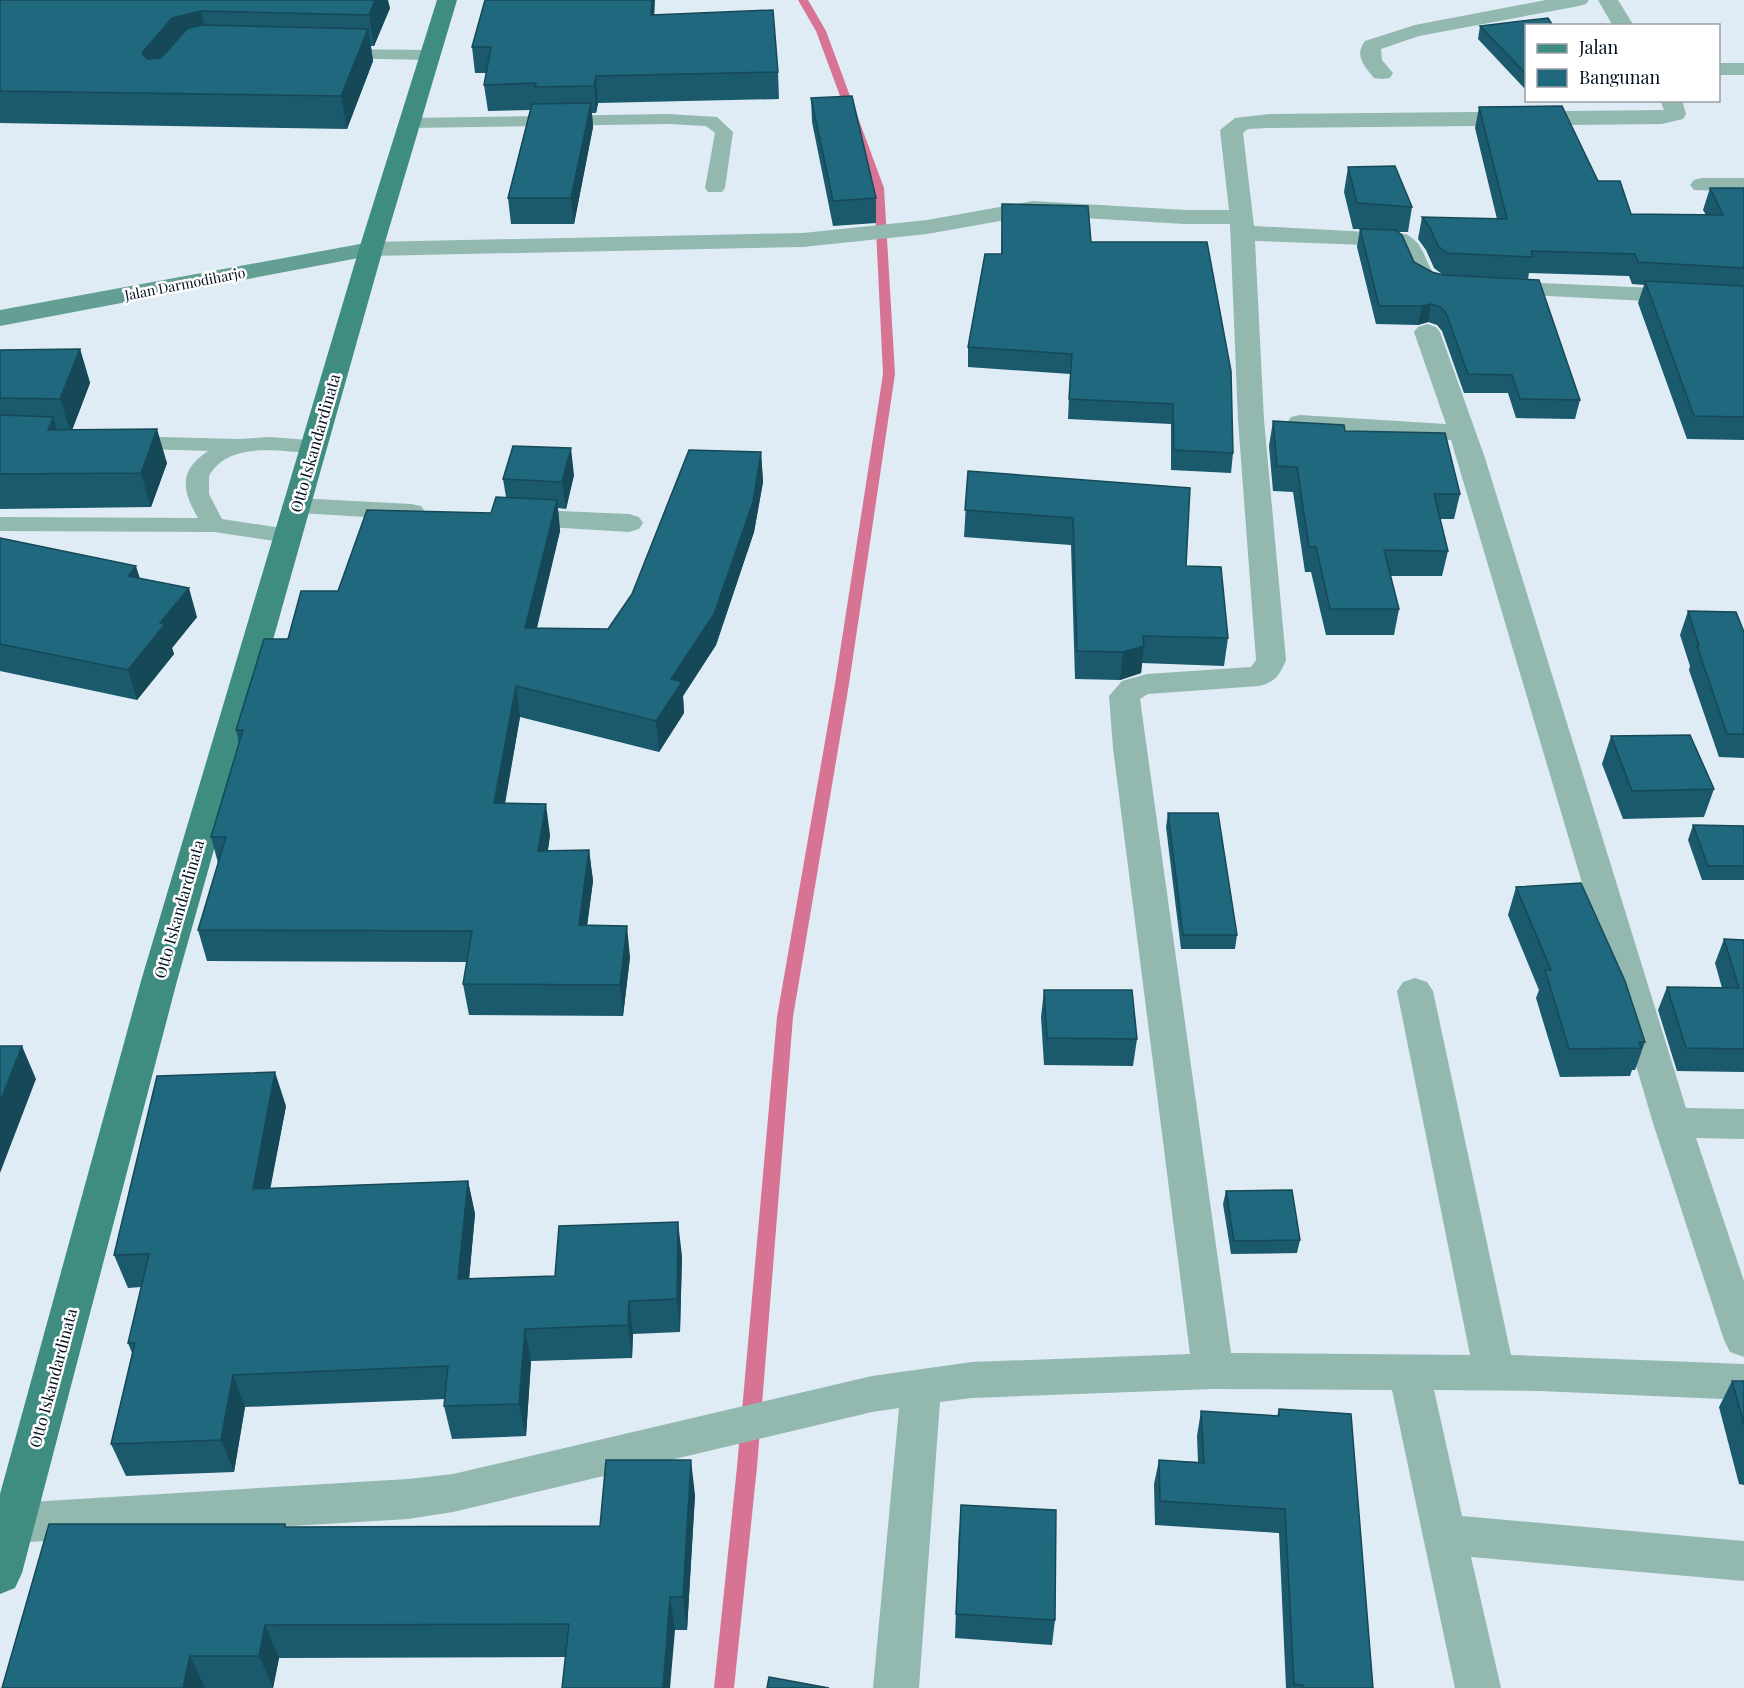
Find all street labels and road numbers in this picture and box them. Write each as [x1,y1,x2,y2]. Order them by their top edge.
street label: Jalan Darmodiharjo [122,262,247,305]
street label: Otto Iskandardinata [285,371,344,515]
street label: Otto Iskandardinata [149,837,208,981]
street label: Otto Iskandardinata [24,1306,81,1450]

